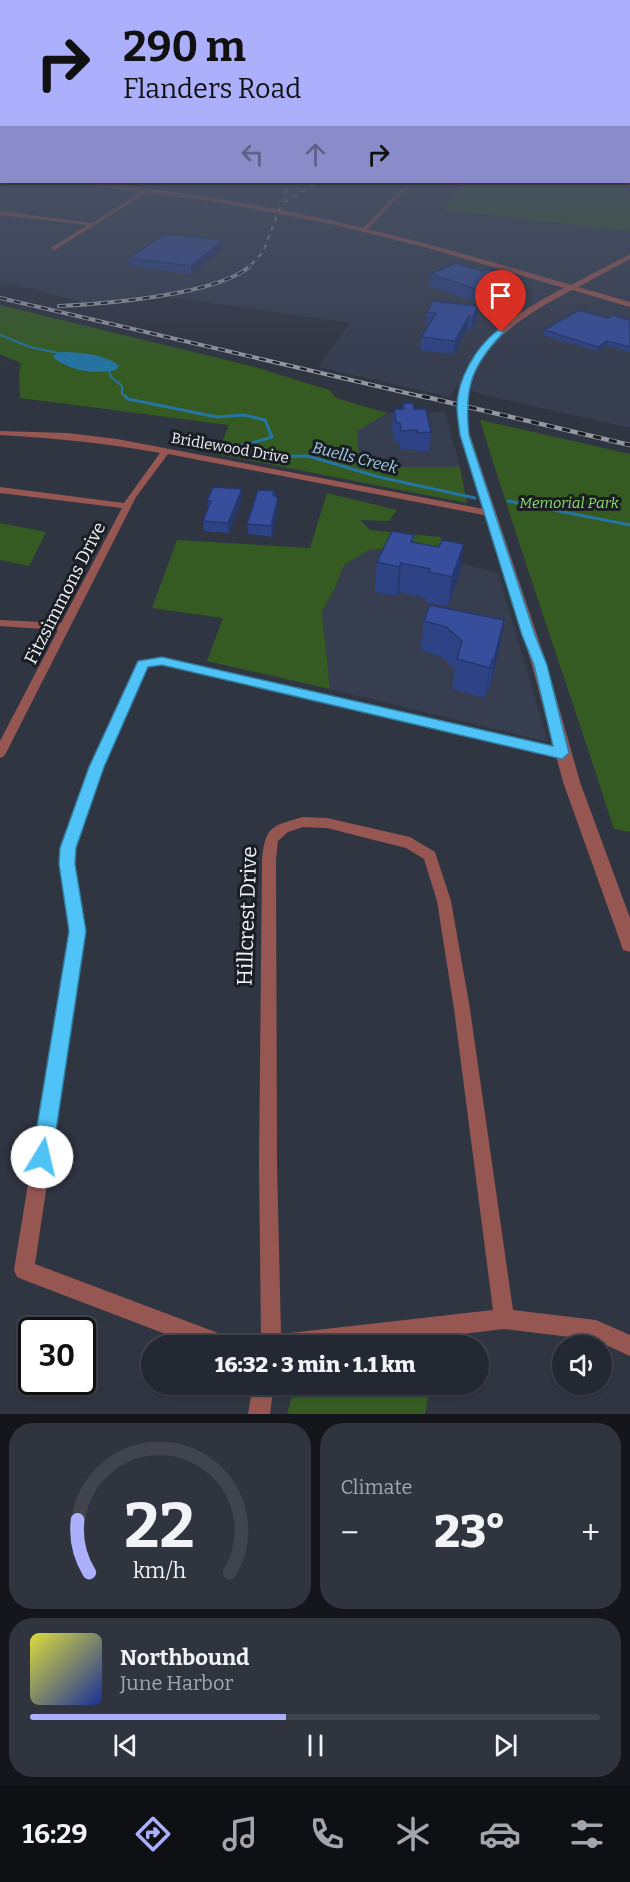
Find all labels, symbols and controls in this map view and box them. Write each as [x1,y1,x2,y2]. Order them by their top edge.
text: 290 m [123,22,246,72]
icon: right [24,24,102,102]
text: Flanders Road [123,73,301,105]
icon: left [236,138,269,171]
icon: ahead [299,138,332,171]
icon: right [362,138,395,171]
pin [475,270,526,332]
icon: arrive [484,279,517,312]
street label: Bridlewood Drive [170,429,290,467]
water label: Buells Creek [310,438,400,477]
park label: Memorial Park [519,494,620,512]
street label: Fitzsimmons Drive [20,518,110,668]
street label: Hillcrest Drive [232,846,262,986]
position arrow [10,1125,74,1189]
speed limit sign: 30 [18,1317,96,1395]
map controls [552,1335,612,1395]
button: sound [552,1335,612,1395]
text: 16:32 · 3 min · 1.1 km [215,1351,415,1378]
text: Climate [341,1475,412,1499]
text: 22 [125,1489,195,1564]
text: 23° [434,1505,506,1559]
text: − [341,1513,359,1553]
text: + [581,1513,600,1553]
text: km/h [133,1558,186,1584]
text: Northbound [120,1644,249,1671]
text: June Harbor [120,1671,233,1695]
icon: previous [109,1729,142,1762]
icon: pause [299,1729,332,1762]
icon: next [489,1729,522,1762]
icon: directions [132,1813,174,1855]
icon: music [219,1813,261,1855]
icon: phone [306,1813,348,1855]
icon: climate [392,1813,434,1855]
icon: car [479,1813,521,1855]
icon: filters [566,1813,608,1855]
text: 16:29 [22,1818,87,1850]

